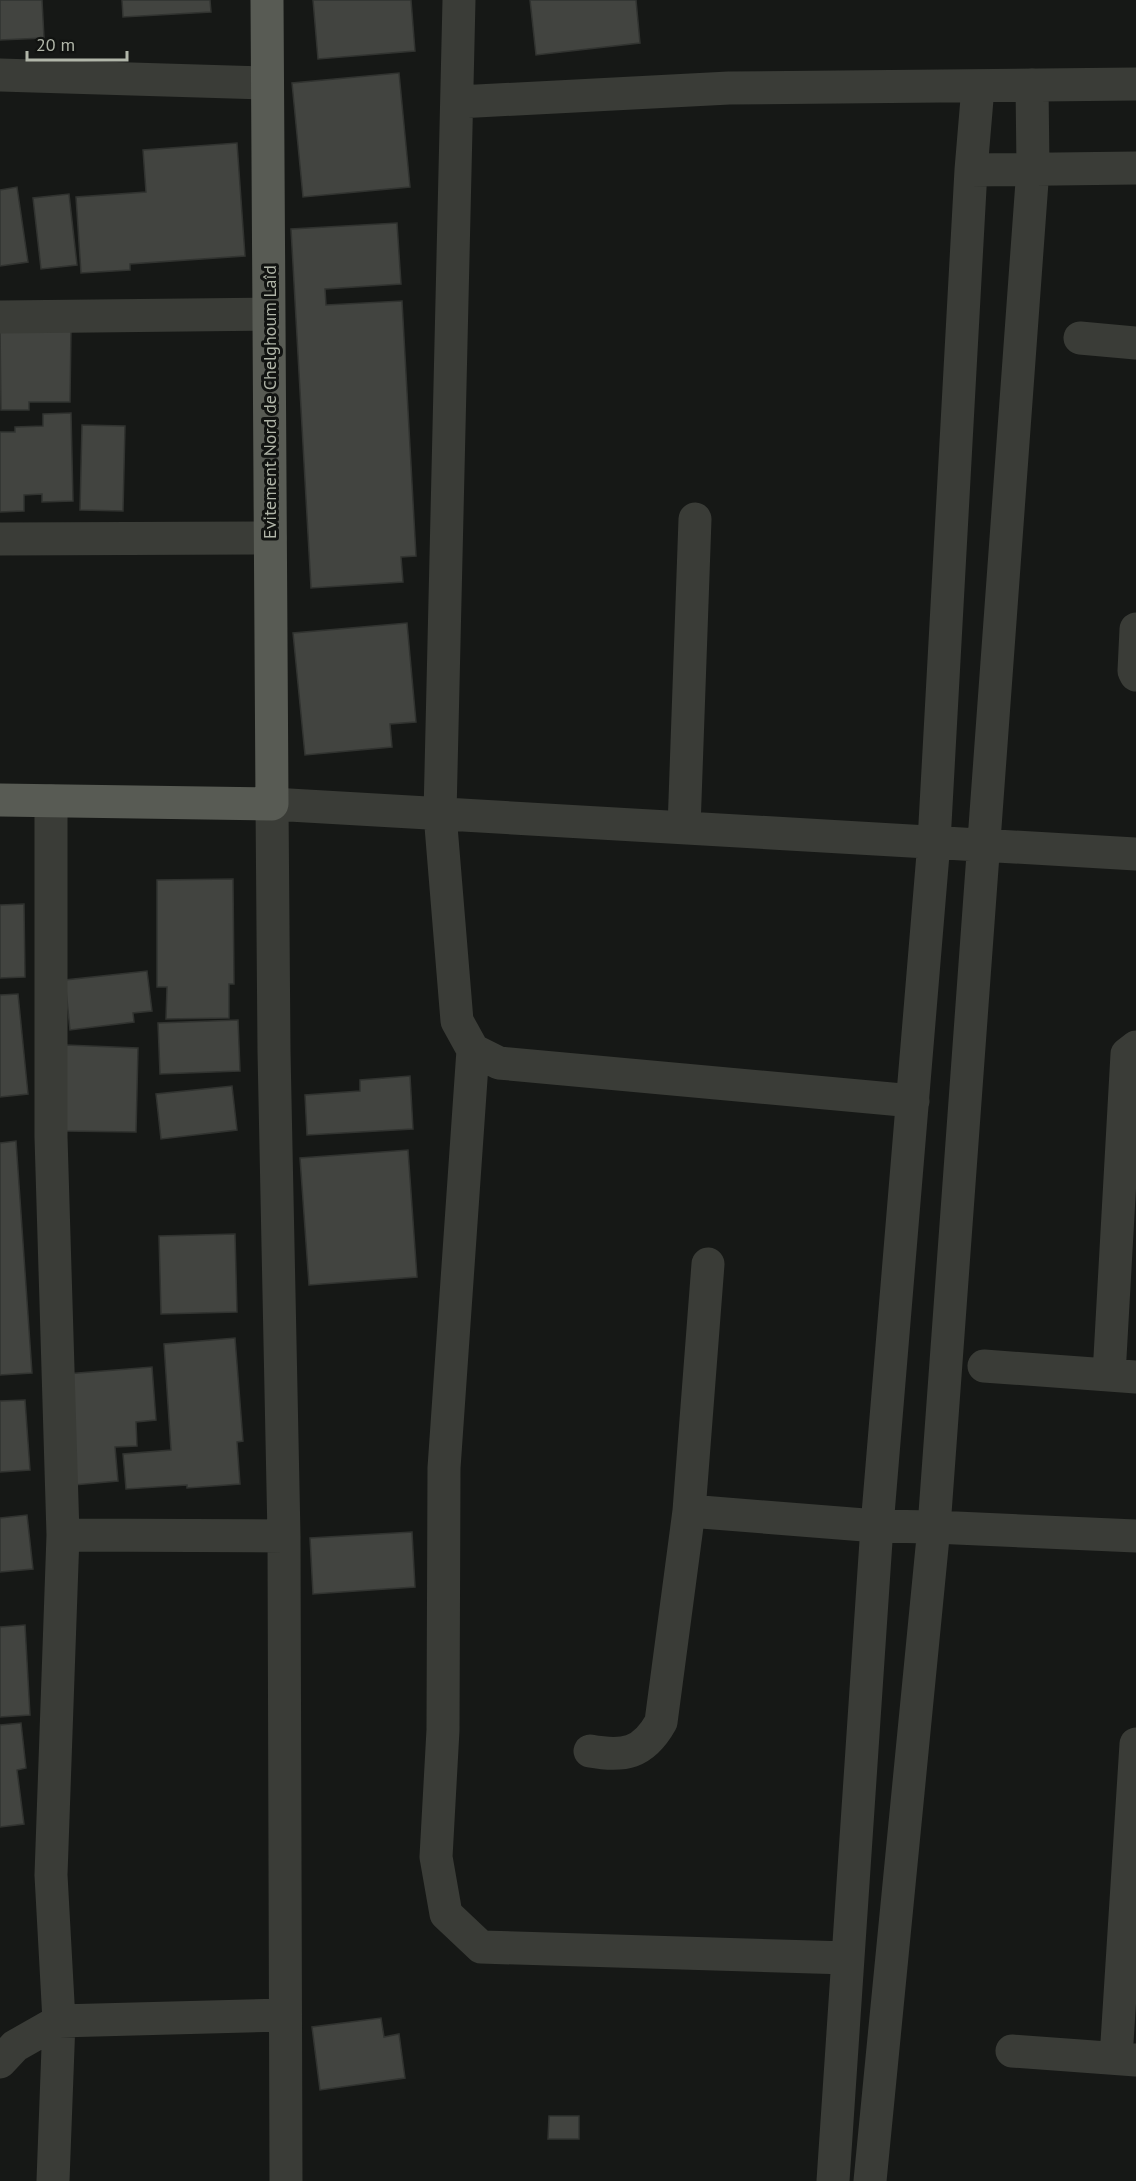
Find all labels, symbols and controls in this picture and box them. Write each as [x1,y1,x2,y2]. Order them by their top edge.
scale bar [27,24,128,62]
text: 20 m [36,33,75,56]
street label: Evitement Nord de Chelghoum Laîd [258,265,281,539]

